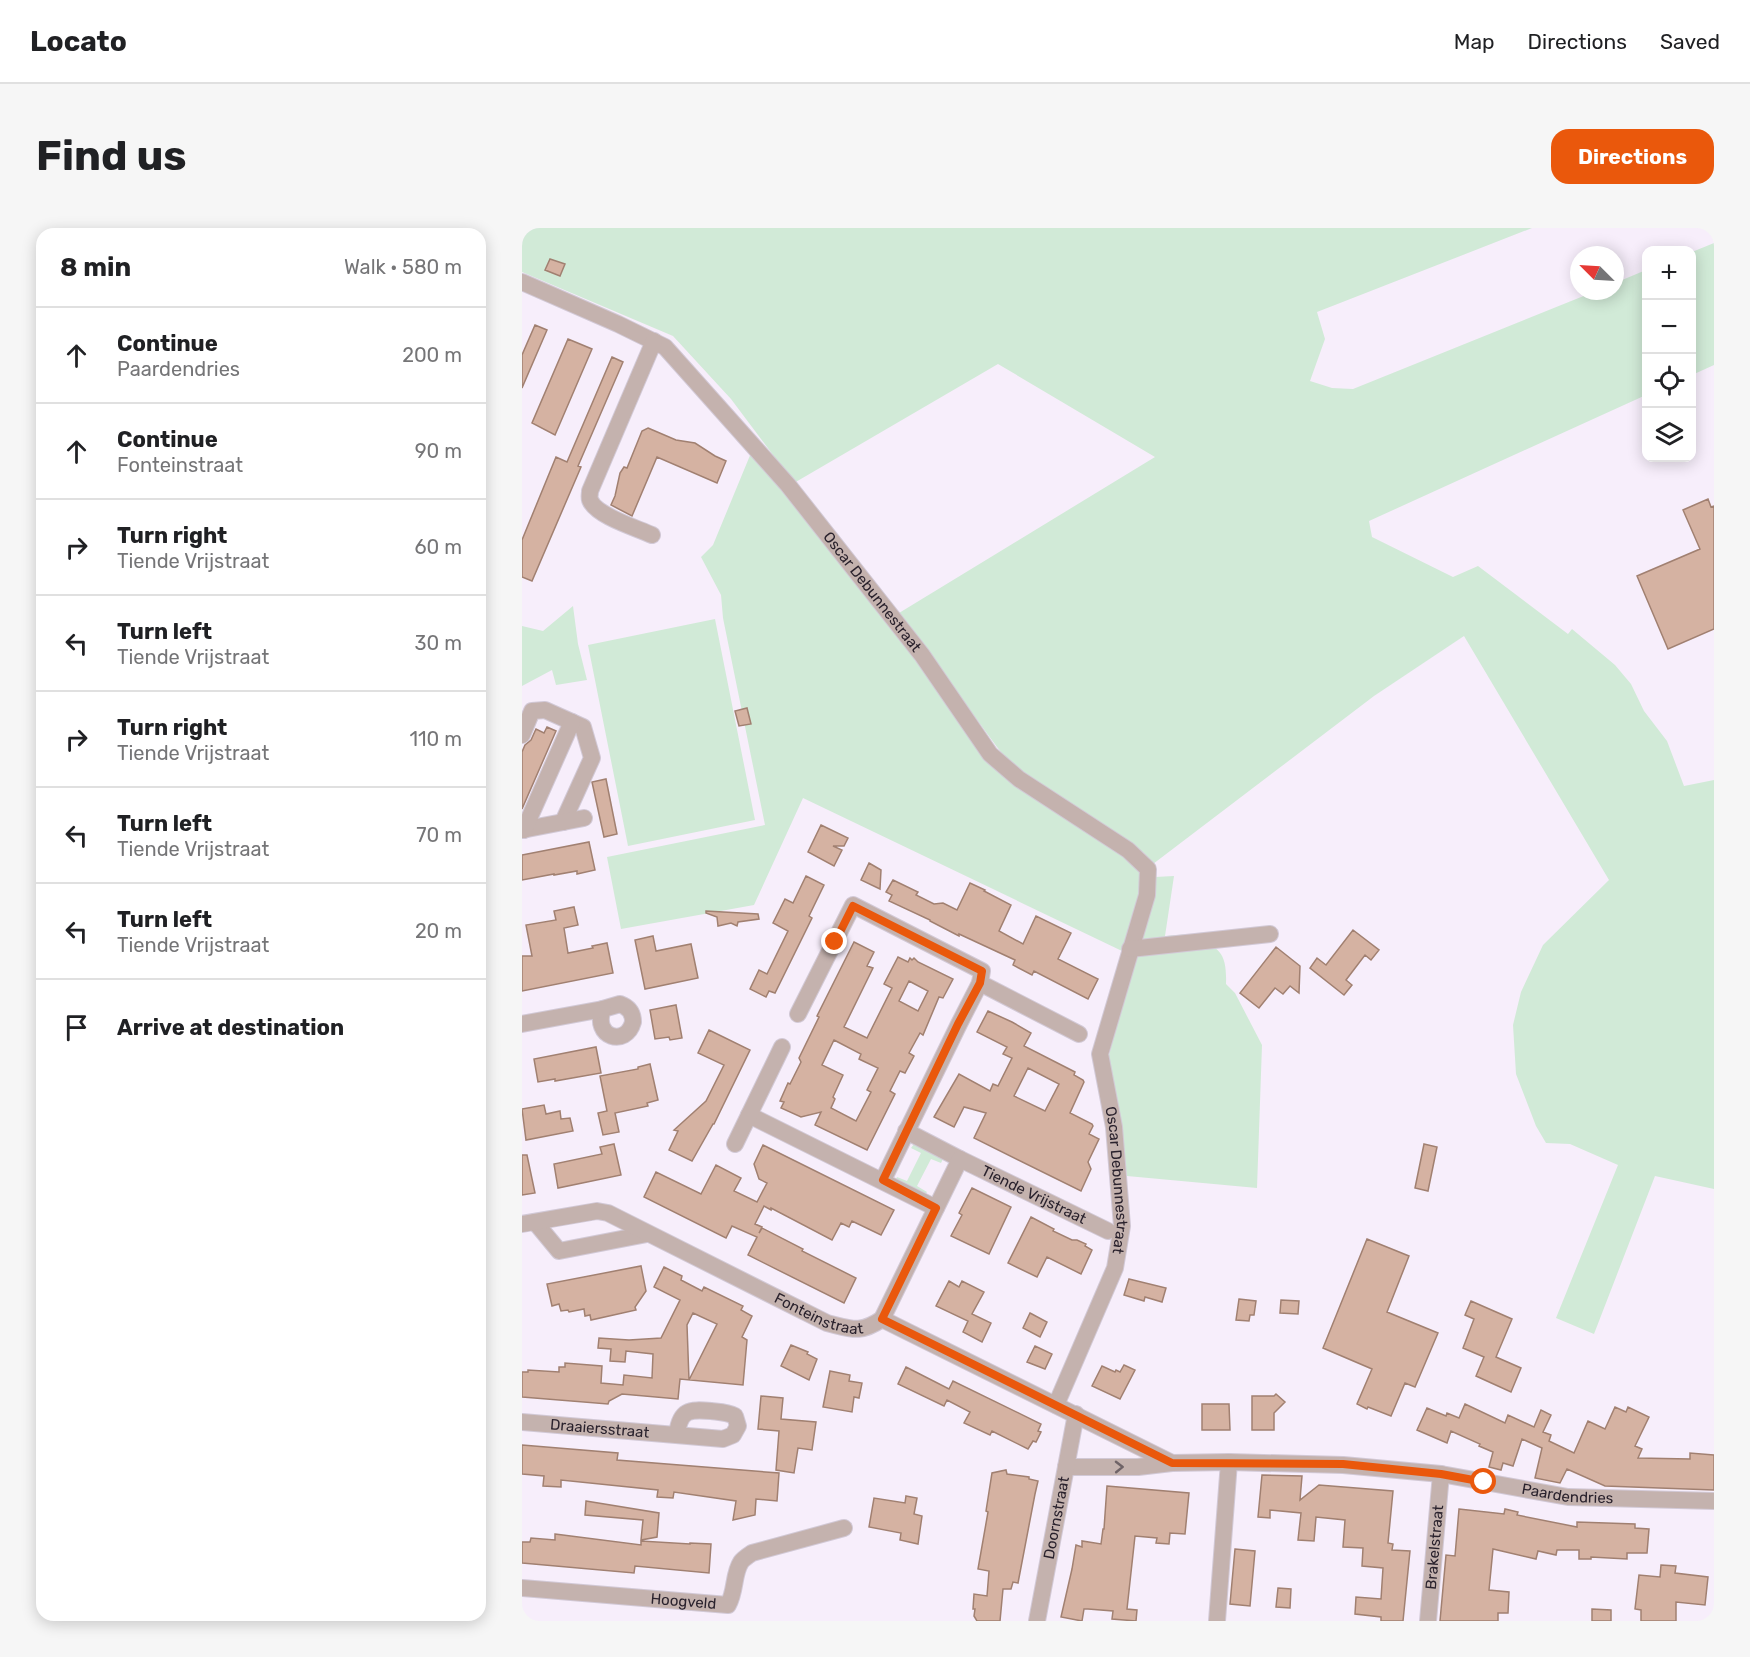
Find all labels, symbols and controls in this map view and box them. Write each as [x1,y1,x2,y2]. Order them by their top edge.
text: Locato [30,25,127,58]
text: Map [1454,29,1495,54]
text: Directions [1528,29,1627,54]
text: Saved [1660,29,1720,54]
button: Directions [1551,129,1714,184]
text: Find us [36,131,187,181]
north arrow [1570,246,1624,300]
map controls [1642,246,1696,462]
button: + [1642,246,1696,300]
text: 8 min [60,252,131,283]
text: Walk · 580 m [344,255,462,279]
button: − [1642,300,1696,354]
text: Continue [117,330,218,357]
icon: ahead [60,339,93,372]
text: 200 m [402,343,462,367]
button: locate [1642,354,1696,408]
text: Paardendries [117,357,240,381]
button: layers [1642,408,1696,462]
text: Continue [117,426,218,453]
icon: ahead [60,435,93,468]
text: 90 m [415,439,462,463]
text: Fonteinstraat [117,453,243,477]
text: Turn right [117,522,227,549]
street label: Oscar Debunnestraat [819,528,925,656]
icon: right [60,531,93,564]
text: 60 m [415,535,462,559]
text: Tiende Vrijstraat [117,549,269,573]
text: Turn left [117,618,212,645]
icon: left [60,627,93,660]
text: 30 m [415,631,462,655]
text: Tiende Vrijstraat [117,645,269,669]
text: Turn right [117,714,227,741]
icon: right [60,723,93,756]
text: 110 m [410,727,462,751]
text: Tiende Vrijstraat [117,741,269,765]
text: Turn left [117,810,212,837]
icon: left [60,819,93,852]
text: 70 m [416,823,462,847]
text: Tiende Vrijstraat [117,837,269,861]
text: Turn left [117,906,212,933]
icon: left [60,915,93,948]
text: 20 m [415,919,462,943]
route end [821,928,847,954]
text: Tiende Vrijstraat [117,933,269,957]
icon: arrive [60,1011,93,1044]
text: Arrive at destination [117,1014,344,1041]
street label: Oscar Debunnestraat [1101,1105,1131,1255]
street label: Tiende Vrijstraat [978,1162,1089,1228]
street label: Fonteinstraat [771,1289,865,1338]
street label: Draaiersstraat [549,1415,650,1442]
one-way arrow [1115,1461,1124,1473]
route start [1470,1468,1496,1494]
street label: Doornstraat [1040,1475,1073,1561]
street label: Paardendries [1520,1480,1614,1507]
street label: Brakelstraat [1422,1504,1447,1590]
street label: Hoogveld [650,1590,717,1613]

